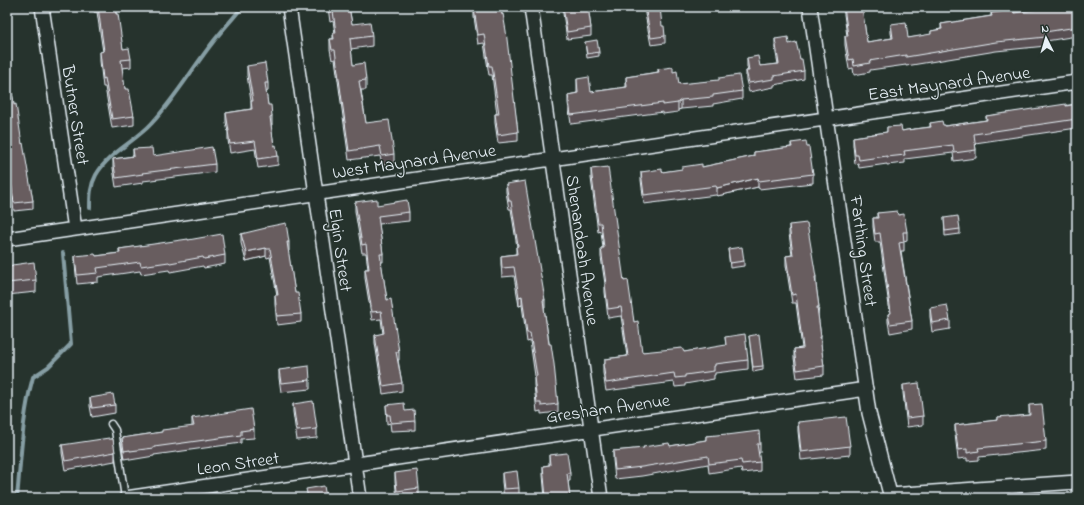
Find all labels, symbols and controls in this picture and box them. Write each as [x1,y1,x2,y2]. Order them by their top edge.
north arrow [1026,18,1066,58]
text: N [1041,21,1050,37]
street label: East Maynard Avenue [866,61,1033,109]
street label: Butner Street [53,63,95,167]
street label: West Maynard Avenue [331,138,499,187]
street label: Shenandoah Avenue [558,173,605,328]
street label: Farthing Street [840,193,883,309]
street label: Elgin Street [319,207,358,294]
street label: Gresham Avenue [545,388,673,432]
street label: Leon Street [195,446,281,484]

